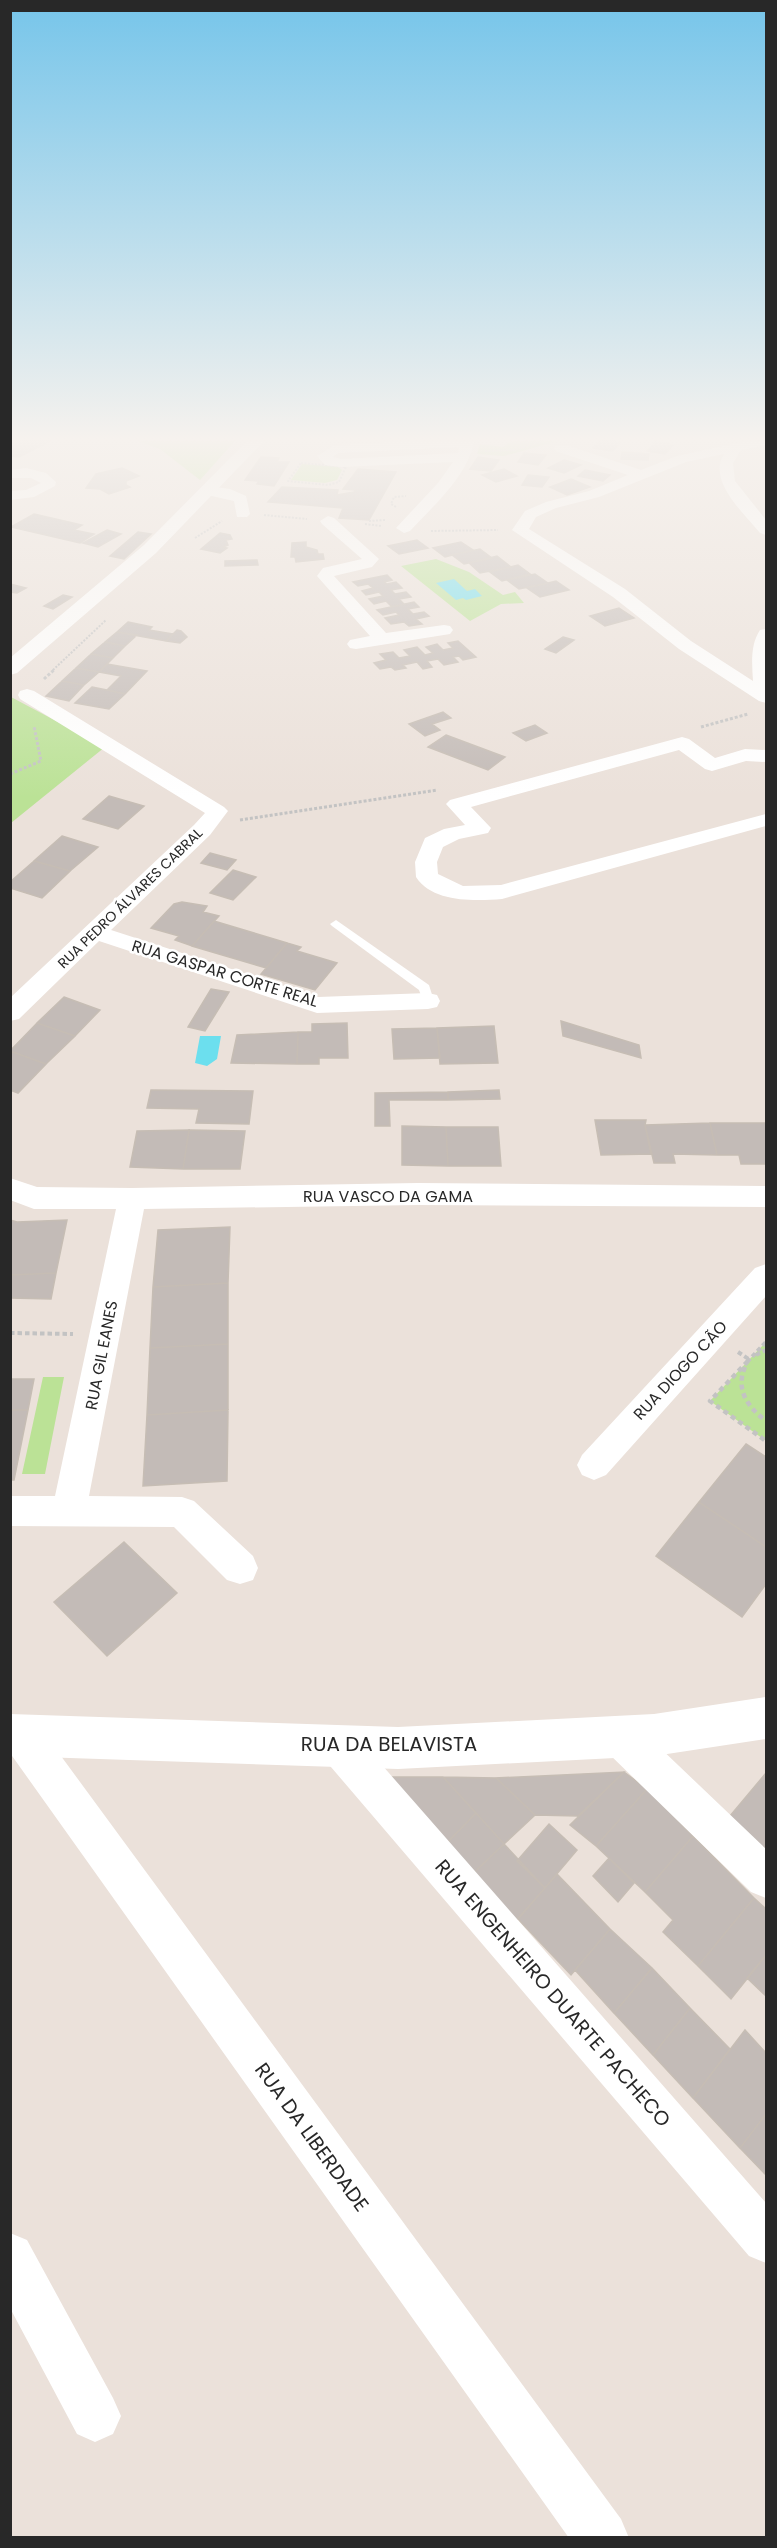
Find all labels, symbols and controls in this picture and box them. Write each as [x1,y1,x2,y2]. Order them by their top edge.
street label: RUA PEDRO ÁLVARES CABRAL [53,823,207,973]
street label: RUA GASPAR CORTE REAL [129,934,321,1013]
street label: RUA VASCO DA GAMA [303,1185,473,1208]
street label: RUA GIL EANES [80,1298,123,1412]
street label: RUA DIOGO CÃO [628,1316,733,1425]
street label: RUA DA BELAVISTA [301,1730,477,1758]
street label: RUA ENGENHEIRO DUARTE PACHECO [429,1853,677,2133]
street label: RUA DA LIBERDADE [248,2057,376,2217]

